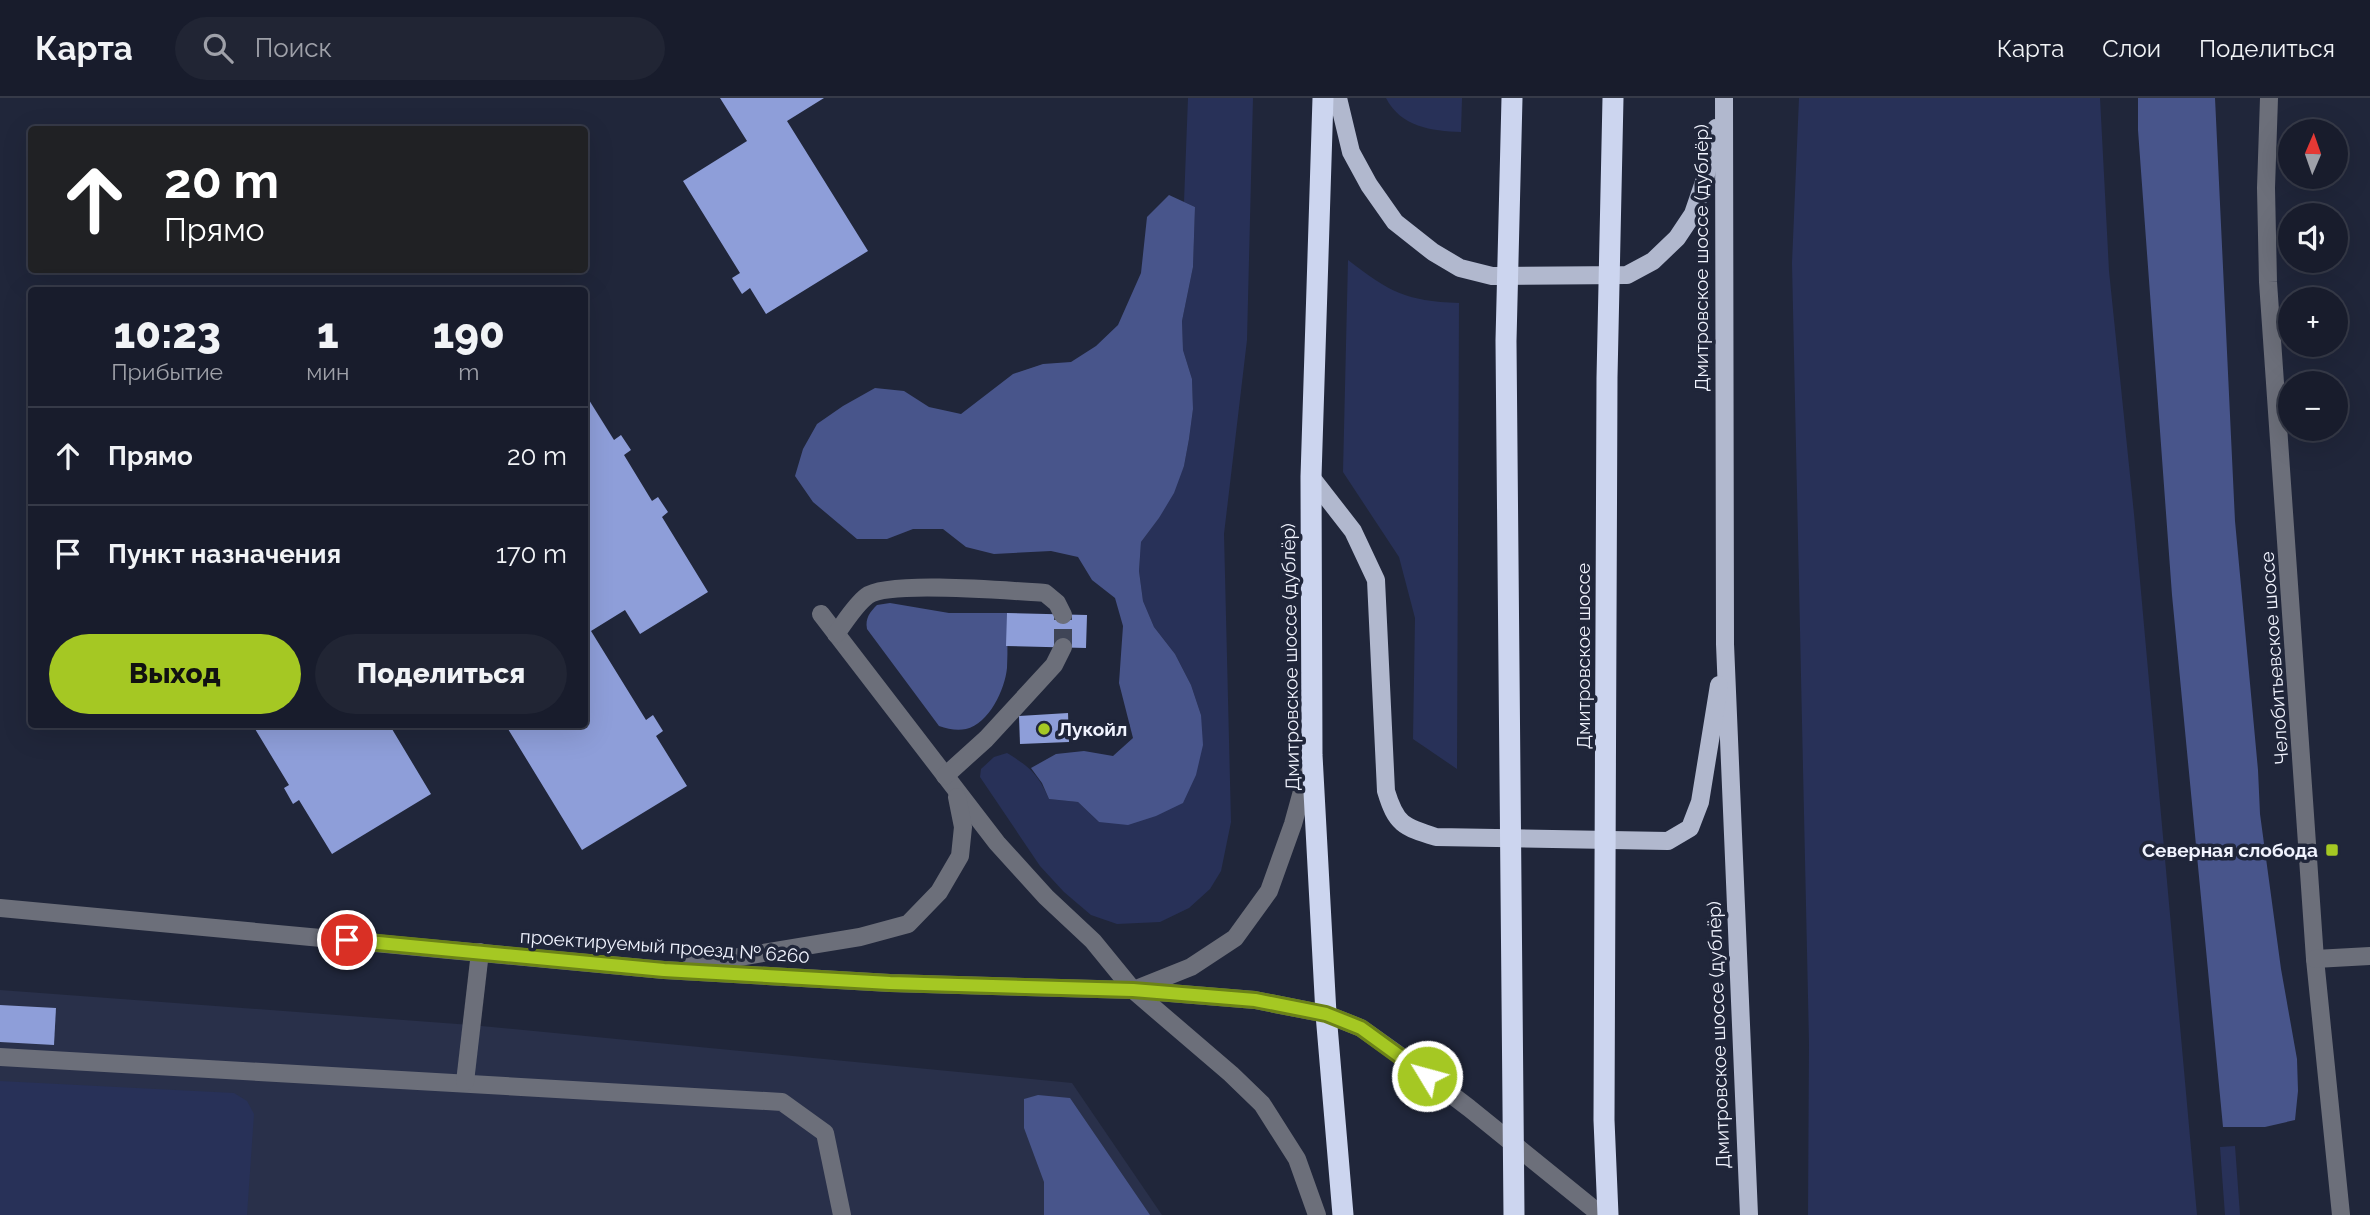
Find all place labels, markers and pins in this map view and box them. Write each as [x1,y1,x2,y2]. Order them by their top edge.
place label: Лукойл [1058,718,1127,740]
marker: Лукойл [1036,721,1052,737]
place label: Северная слобода [2142,839,2318,861]
marker: Северная слобода [2324,842,2340,858]
pin [317,910,377,970]

